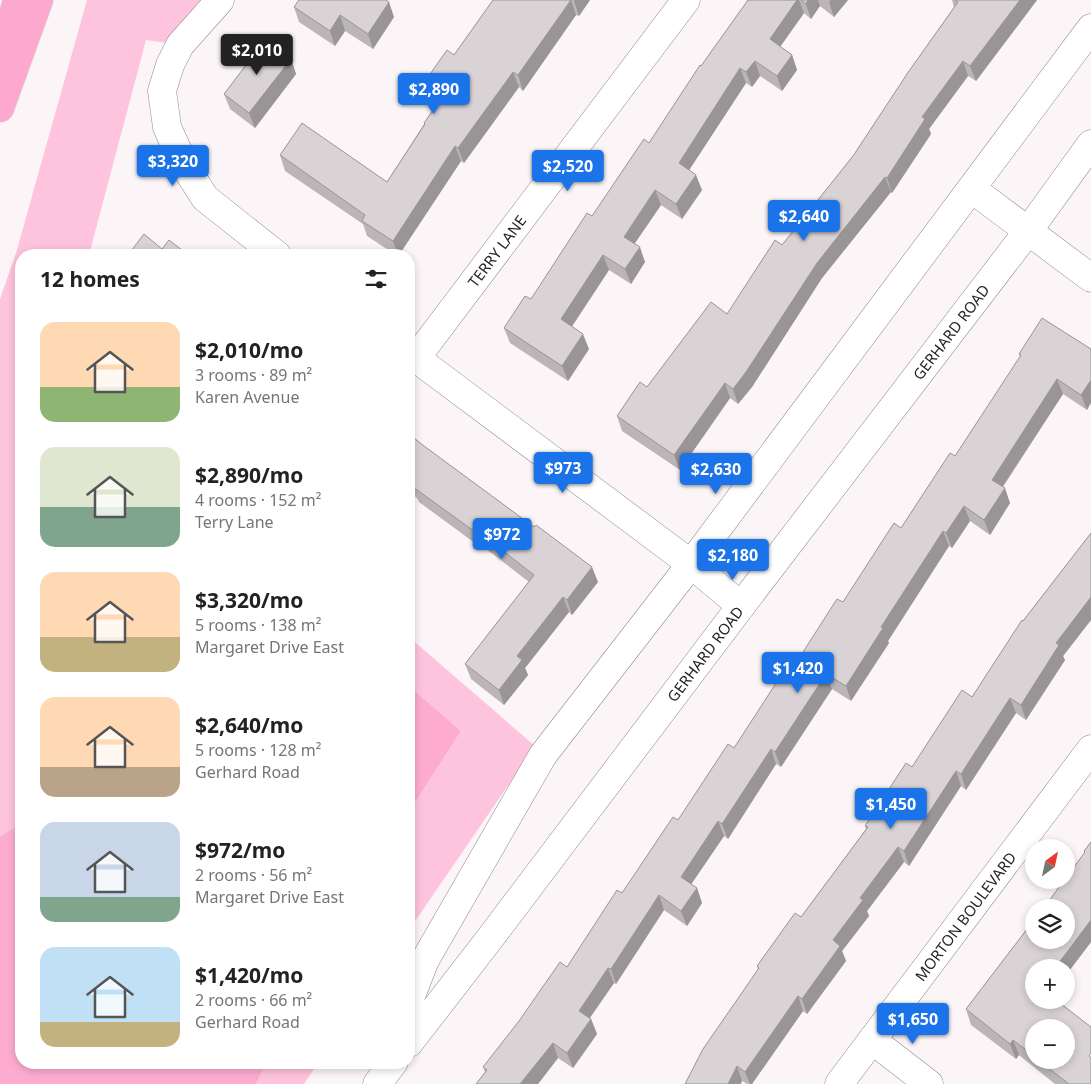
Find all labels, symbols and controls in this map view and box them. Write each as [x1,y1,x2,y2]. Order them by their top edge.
pin: $2,010 [216,34,298,76]
text: $2,010 [232,39,282,61]
pin: $2,890 [393,72,475,115]
text: $2,890 [409,78,459,100]
pin: $3,320 [132,144,214,187]
text: $3,320 [148,150,198,172]
pin: $2,520 [527,150,609,192]
text: $2,520 [543,155,593,177]
pin: $2,640 [763,200,845,242]
text: $2,640 [779,205,829,227]
street label: TERRY LANE [463,211,530,291]
text: 12 homes [40,265,140,293]
icon: filters [362,265,390,293]
street label: GERHARD ROAD [908,280,994,384]
text: $2,010/mo [195,336,303,364]
icon: home [80,342,140,402]
text: 3 rooms · 89 m² [195,364,312,386]
text: Karen Avenue [195,386,299,408]
pin: $973 [533,452,593,494]
pin: $2,630 [675,452,757,495]
text: $973 [545,457,581,479]
text: $2,630 [691,458,741,480]
text: $2,890/mo [195,461,303,489]
icon: home [80,467,140,527]
text: 4 rooms · 152 m² [195,489,321,511]
text: Terry Lane [195,511,274,533]
pin: $972 [472,518,532,560]
text: $972 [484,523,520,545]
pin: $2,180 [692,538,774,581]
text: $2,180 [708,544,758,566]
text: $3,320/mo [195,586,303,614]
icon: home [80,592,140,652]
street label: GERHARD ROAD [662,602,748,706]
text: 5 rooms · 138 m² [195,614,321,636]
text: Margaret Drive East [195,636,344,658]
pin: $1,420 [757,652,839,694]
text: $1,420 [773,657,823,679]
text: $2,640/mo [195,711,303,739]
icon: home [80,717,140,777]
text: 5 rooms · 128 m² [195,739,321,761]
text: Gerhard Road [195,761,300,783]
pin: $1,450 [850,788,932,830]
text: $1,450 [866,793,916,815]
text: $972/mo [195,836,285,864]
north arrow [1025,839,1075,889]
map controls [1025,839,1075,1069]
icon: home [80,842,140,902]
street label: MORTON BOULEVARD [910,848,1020,985]
text: 2 rooms · 56 m² [195,864,312,886]
text: Margaret Drive East [195,886,344,908]
button: layers [1025,899,1075,949]
button: + [1025,959,1075,1009]
text: $1,420/mo [195,961,303,989]
icon: home [80,967,140,1027]
text: 2 rooms · 66 m² [195,989,312,1011]
pin: $1,650 [872,1002,954,1045]
text: $1,650 [888,1008,938,1030]
text: Gerhard Road [195,1011,300,1033]
button: − [1025,1019,1075,1069]

